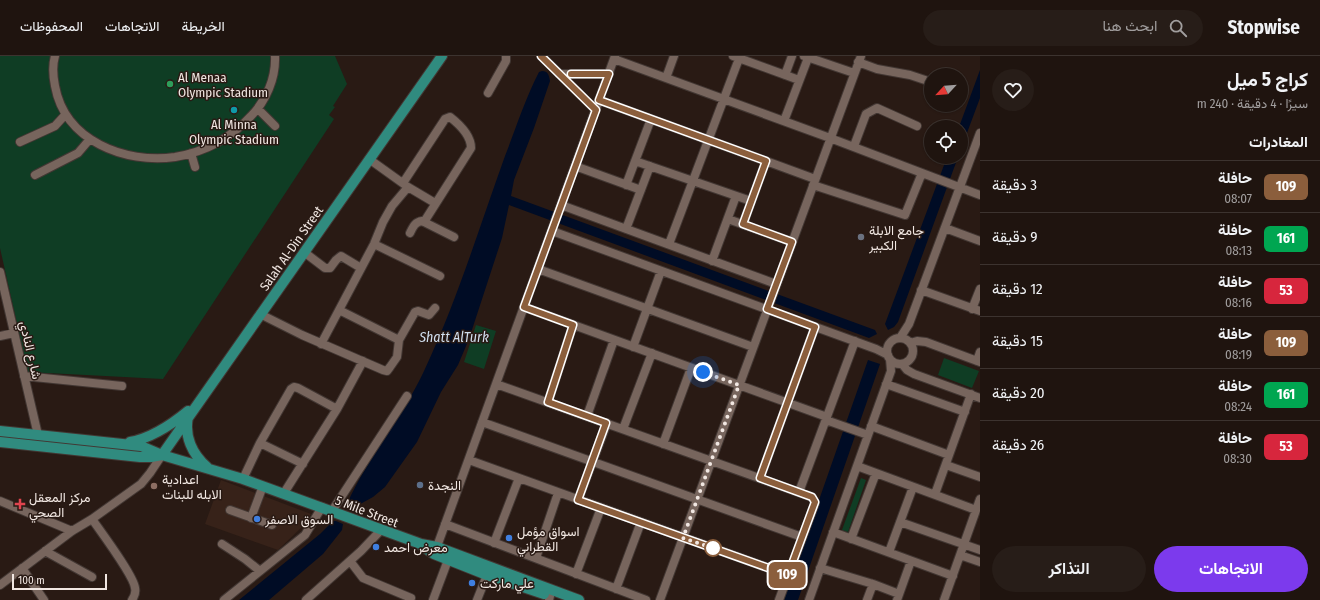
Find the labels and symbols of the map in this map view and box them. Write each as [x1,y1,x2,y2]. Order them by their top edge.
north arrow [924,68,968,112]
place label: Al Menaa Olympic Stadium [178,70,268,100]
marker: Al Menaa Olympic Stadium [165,79,175,89]
marker: Al Minna Olympic Stadium [229,105,239,115]
place label: Al Minna Olympic Stadium [189,117,279,147]
street label: Salah Al-Din Street [257,202,327,294]
place label: جامع الابلة الكبير [868,223,924,254]
marker: جامع الابلة الكبير [856,232,866,242]
street label: شارع النادي [14,320,44,381]
water label: Shatt AlTurk [418,329,489,346]
your location [693,362,713,382]
place label: اعدادية الابله للبنات [162,472,222,502]
place label: النجدة [428,478,461,493]
marker: النجدة [415,480,425,490]
marker: اعدادية الابله للبنات [149,481,159,491]
place label: مركز المعقل الصحي [29,490,90,523]
street label: 5 Mile Street [333,493,401,531]
marker: مركز المعقل الصحي [14,498,26,510]
place label: السوق الاصفر [264,512,333,528]
marker: السوق الاصفر [252,514,262,524]
place label: اسواق مؤمل القطراني [517,524,579,557]
marker: اسواق مؤمل القطراني [504,533,514,543]
unlabelled marker [704,539,722,557]
place label: معرض احمد [384,540,448,556]
marker: معرض احمد [371,542,381,552]
line badge: 109 [764,562,810,588]
scale bar [12,572,107,591]
place label: علي ماركت [480,576,534,594]
marker: علي ماركت [467,578,477,588]

